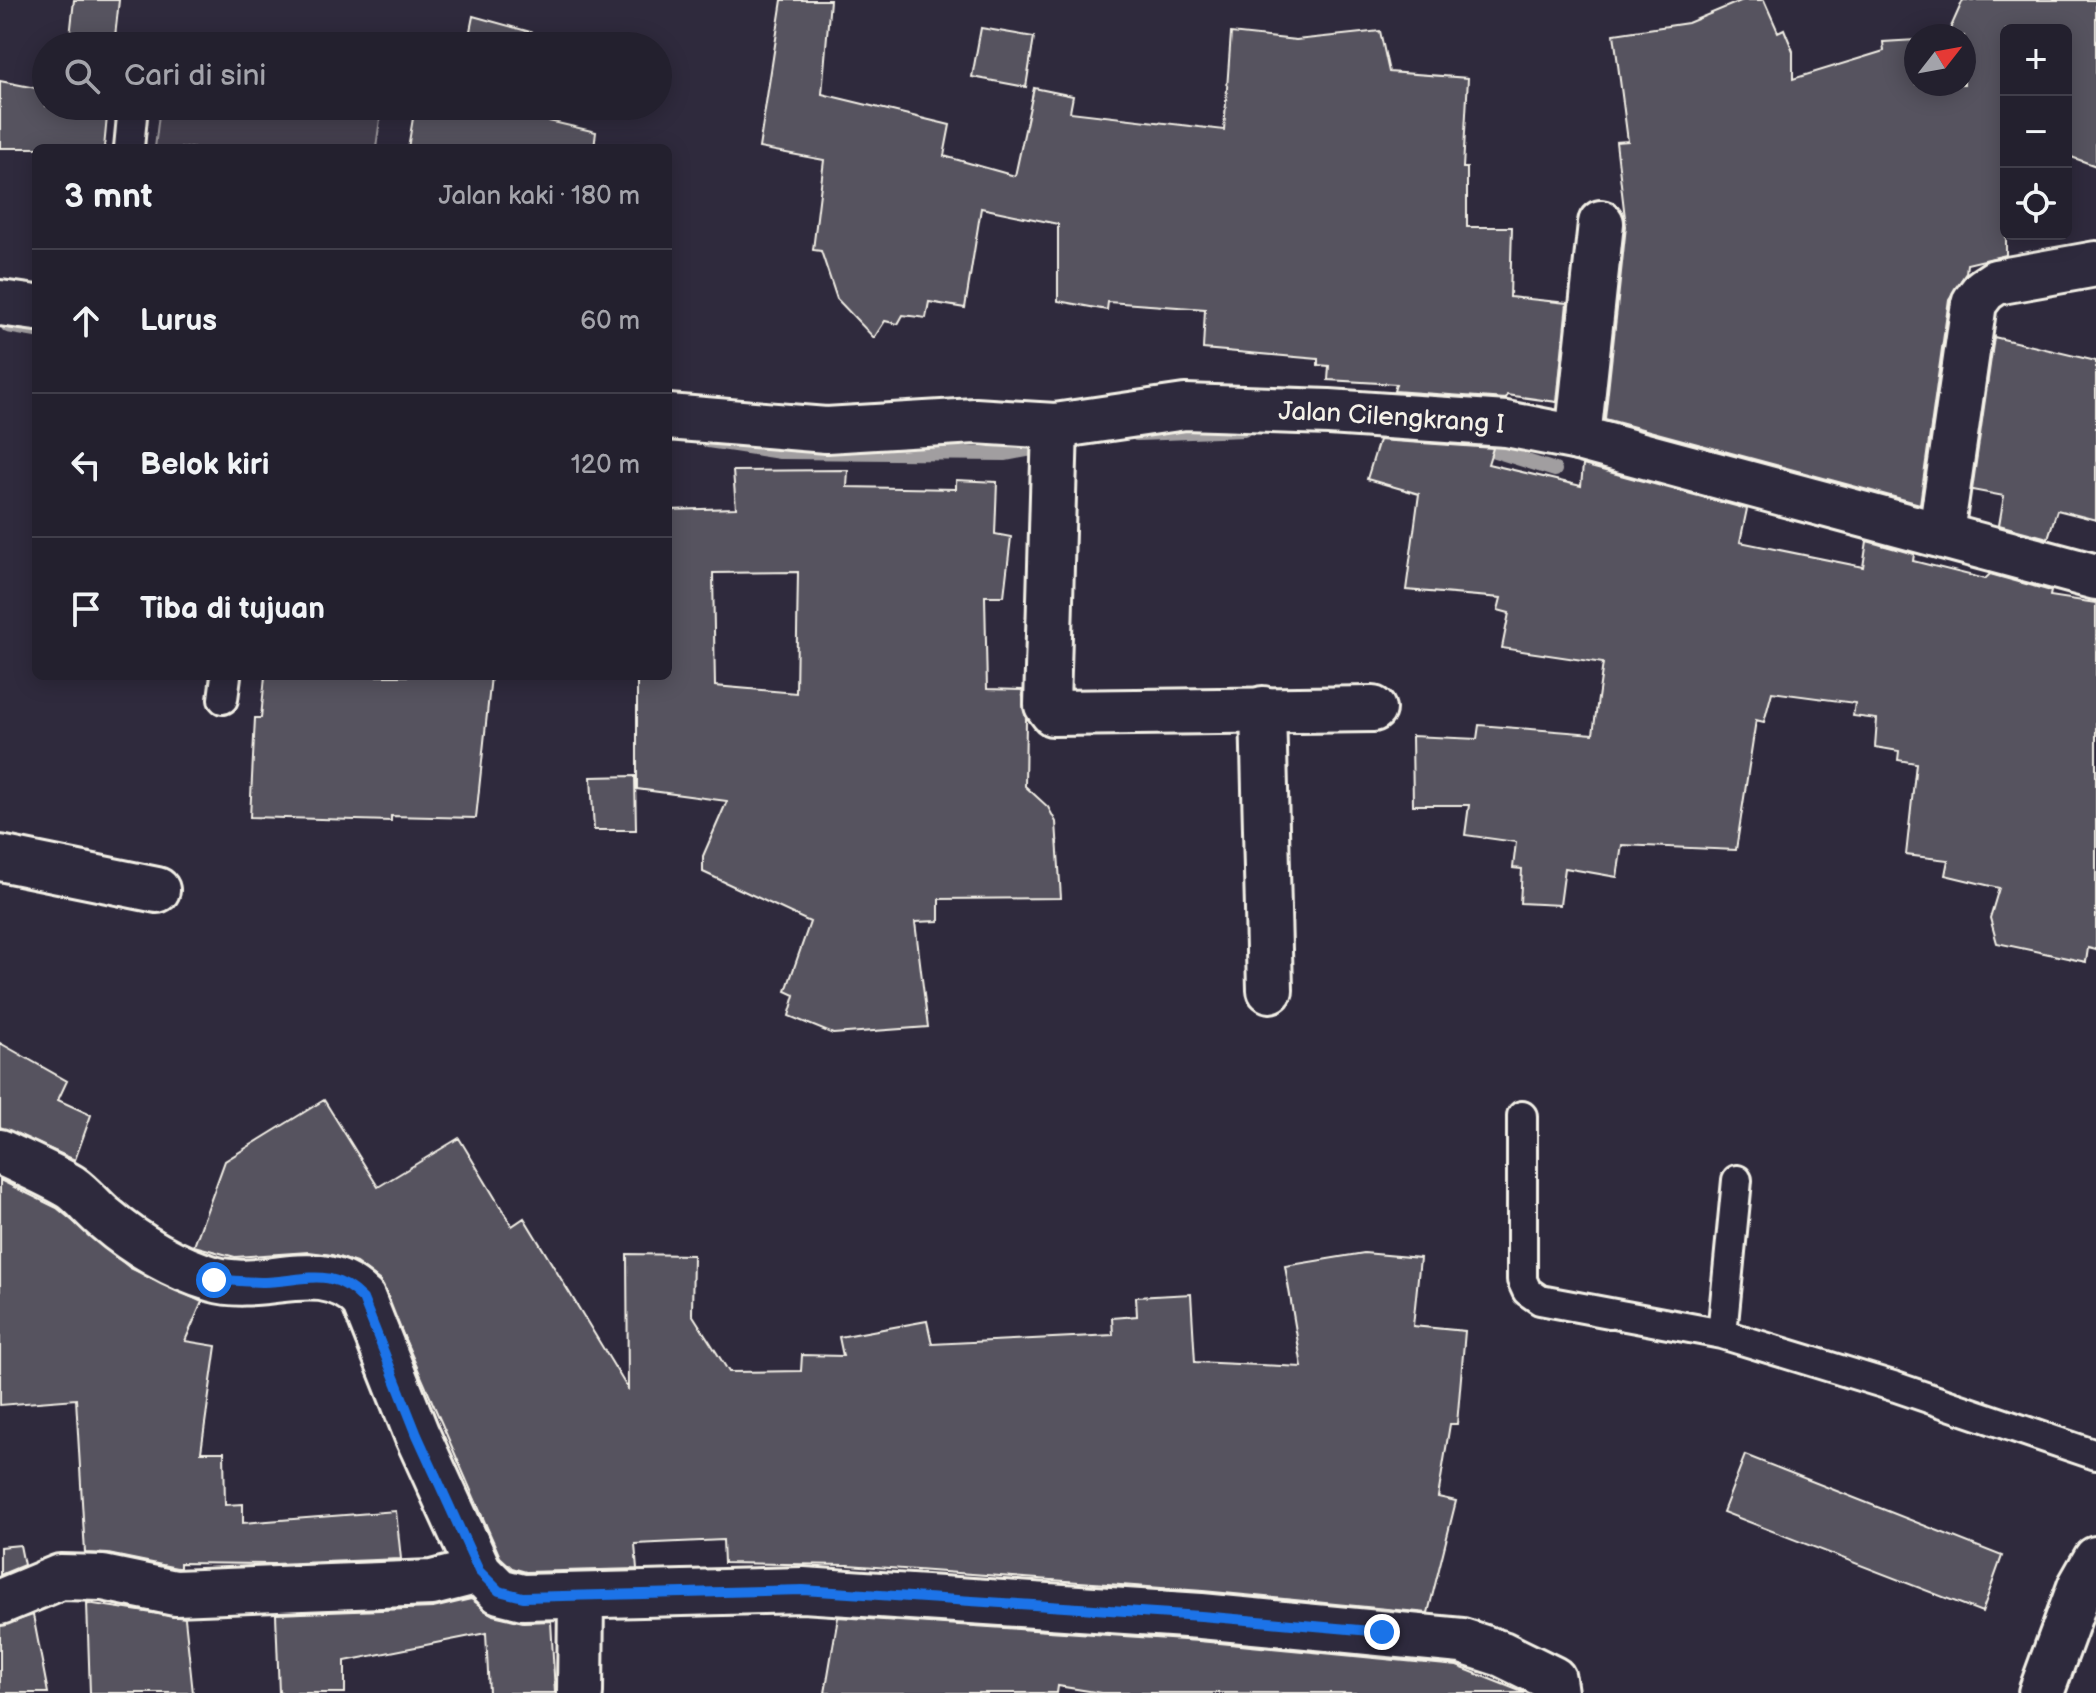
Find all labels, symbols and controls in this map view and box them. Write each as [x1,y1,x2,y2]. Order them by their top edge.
north arrow [1904,24,1976,96]
map controls [2000,24,2072,240]
button: + [2000,24,2072,96]
search box [32,32,672,120]
icon: search [60,54,104,98]
text: Cari di sini [124,58,266,94]
button: − [2000,96,2072,168]
button: locate [2000,168,2072,240]
text: 3 mnt [64,176,152,217]
text: Jalan kaki · 180 m [438,181,640,212]
icon: ahead [64,299,108,343]
text: Lurus [140,303,217,339]
text: 60 m [580,306,640,337]
street label: Jalan Cilengkrang I [1278,396,1505,441]
icon: left [64,443,108,487]
text: Belok kiri [140,447,269,483]
text: 120 m [571,450,640,481]
icon: arrive [64,587,108,631]
text: Tiba di tujuan [140,591,325,627]
route start [196,1262,232,1298]
route end [1364,1614,1400,1650]

